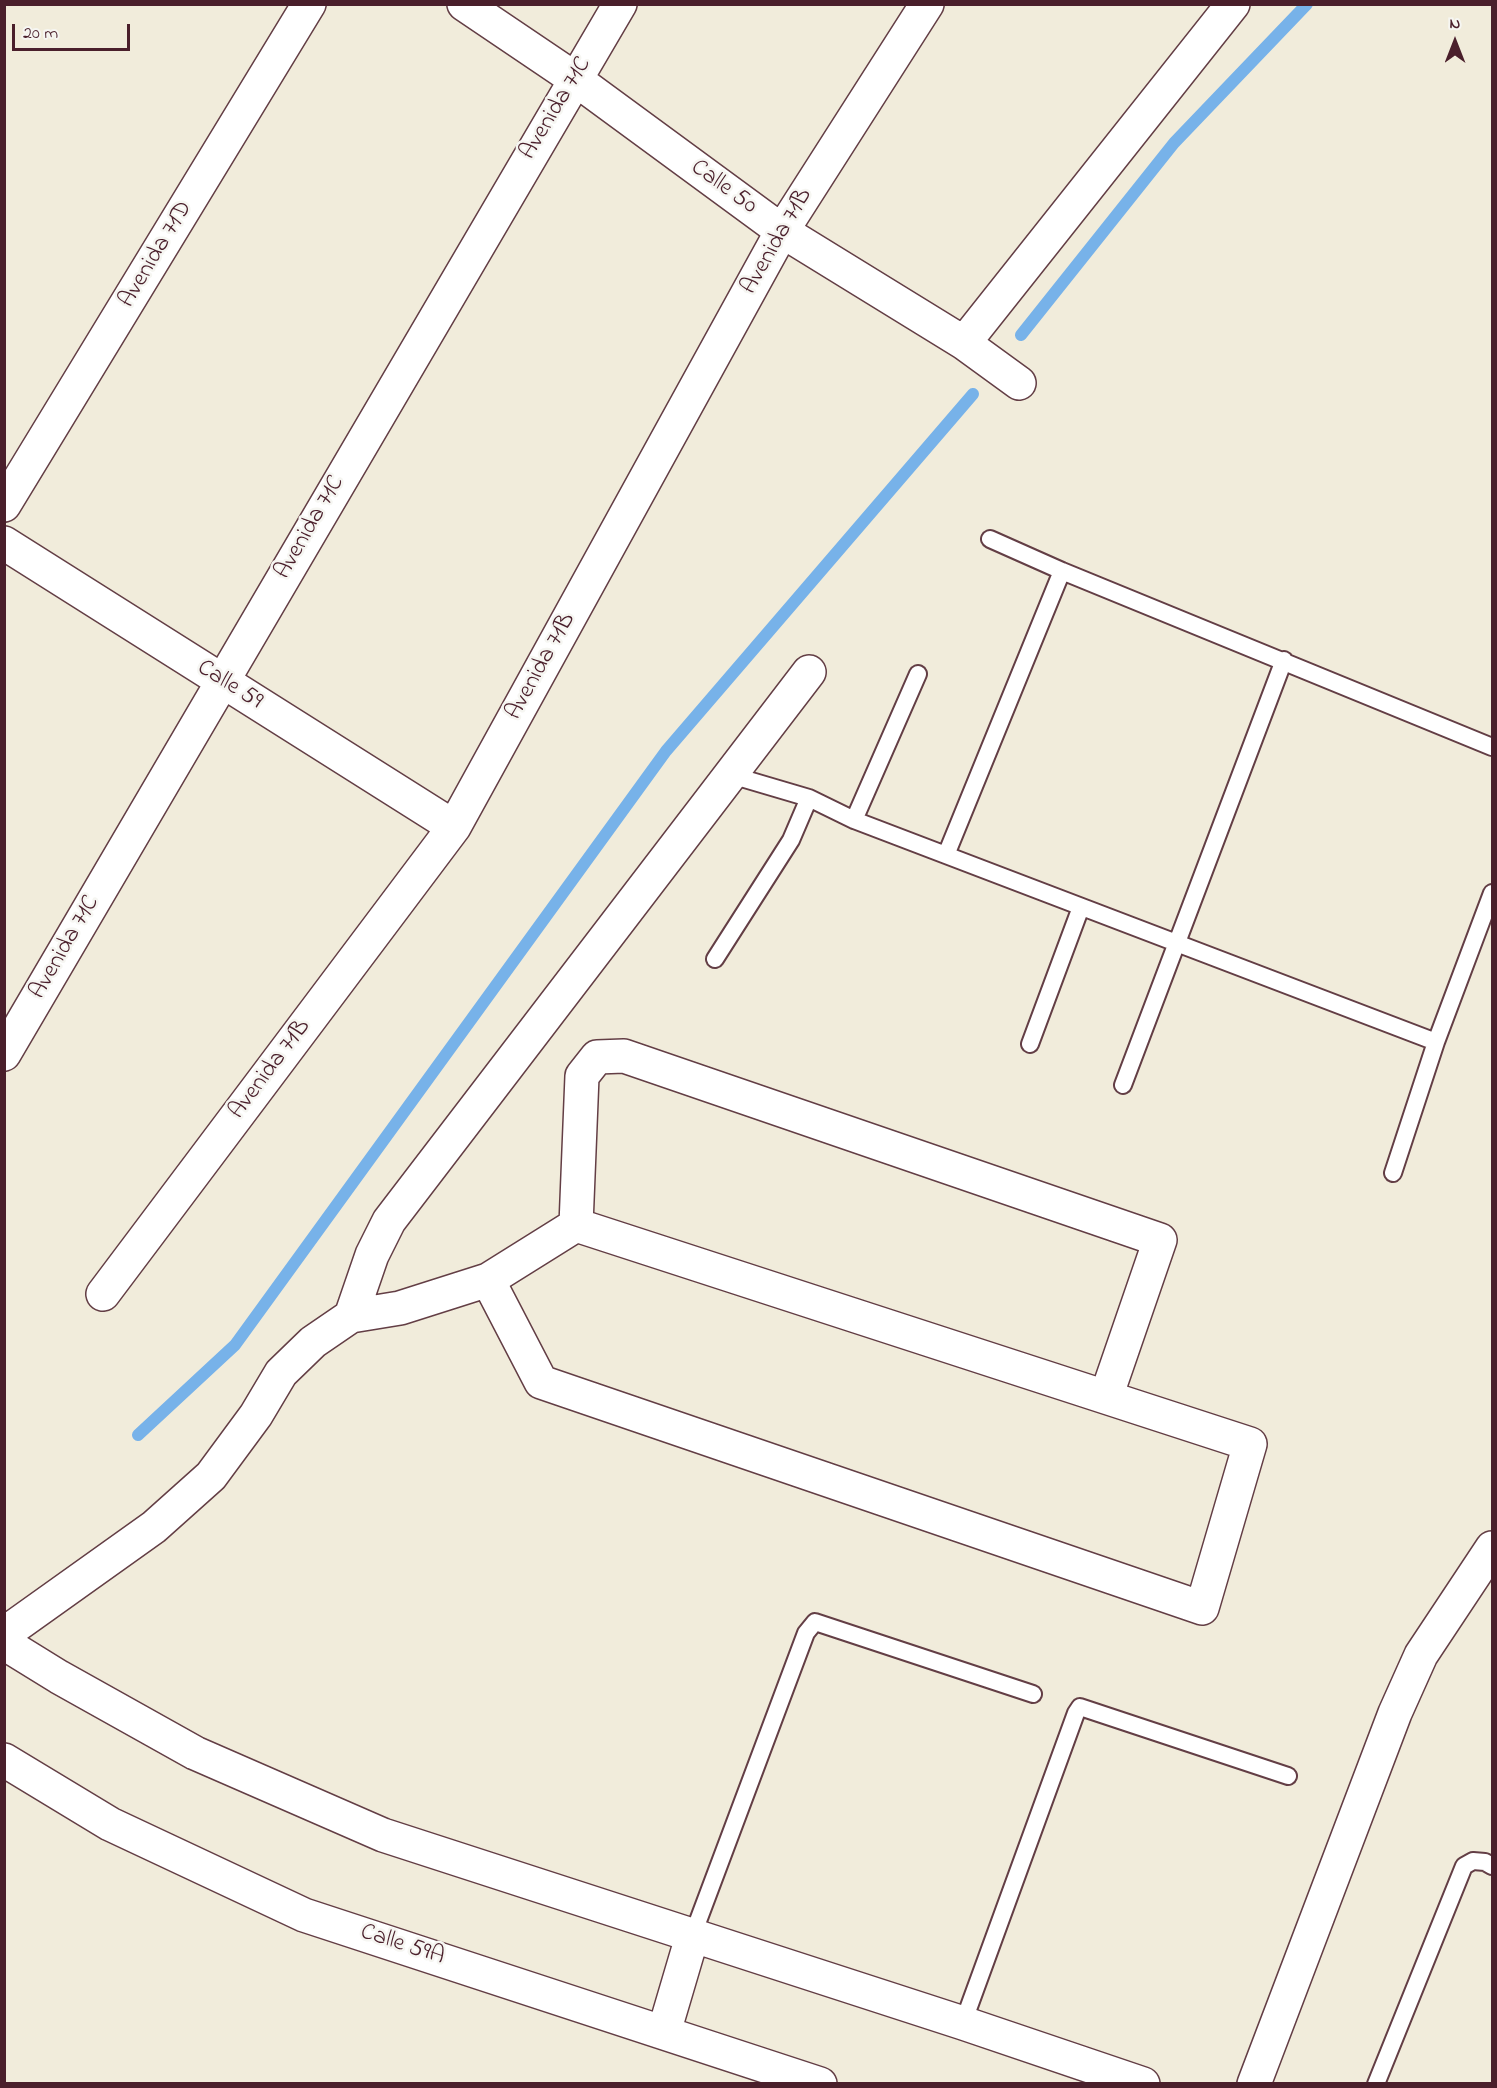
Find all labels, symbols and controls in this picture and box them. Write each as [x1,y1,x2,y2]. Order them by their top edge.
scale bar [15,12,134,50]
north arrow [1425,12,1485,72]
text: N [1450,12,1460,36]
text: 20 m [23,21,58,47]
street label: Avenida 71C [515,52,599,166]
street label: Calle 50 [684,154,762,222]
street label: Avenida 71B [736,184,820,300]
street label: Avenida 71D [114,196,200,314]
street label: Avenida 71C [270,471,352,585]
street label: Avenida 71B [501,609,583,725]
street label: Calle 59 [191,655,267,717]
street label: Avenida 71C [25,891,107,1005]
street label: Avenida 71B [224,1014,318,1126]
street label: Calle 59A [356,1919,448,1973]

